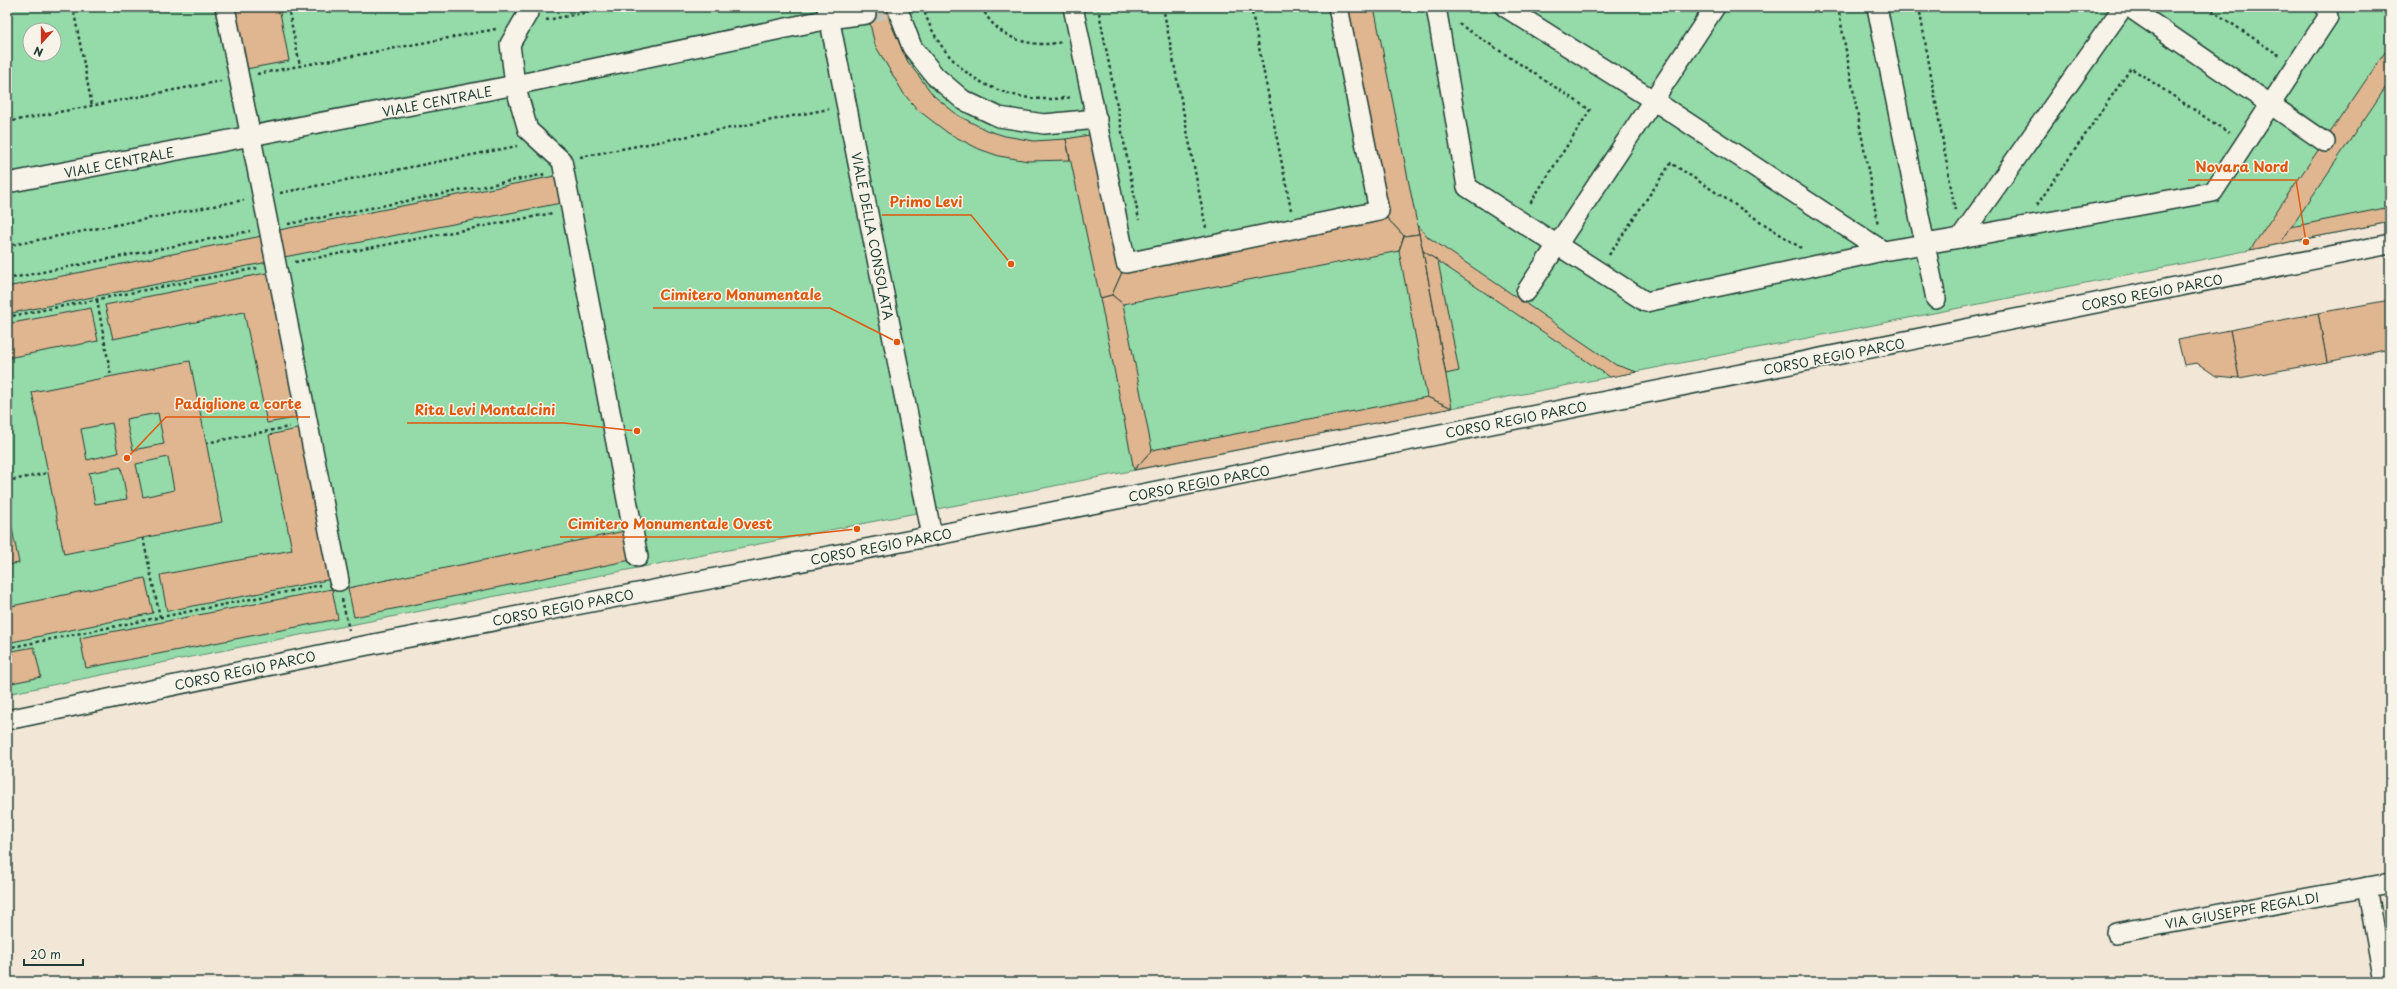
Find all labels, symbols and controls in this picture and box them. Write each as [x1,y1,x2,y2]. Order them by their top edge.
north arrow [22,22,62,62]
text: N [31,42,45,61]
street label: VIALE CENTRALE [380,81,494,121]
street label: VIALE CENTRALE [62,142,176,182]
street label: VIALE DELLA CONSOLATA [847,150,899,322]
callout: Novara Nord [2188,154,2296,180]
text: Novara Nord [2196,156,2289,177]
callout: Primo Levi [882,189,971,215]
text: Primo Levi [890,191,962,212]
street label: CORSO REGIO PARCO [2080,269,2224,315]
callout: Cimitero Monumentale [653,282,830,308]
text: Cimitero Monumentale [660,284,822,305]
street label: CORSO REGIO PARCO [1762,333,1906,379]
callout: Padiglione a corte [166,391,310,417]
text: Padiglione a corte [174,393,302,414]
street label: CORSO REGIO PARCO [1444,396,1588,442]
callout: Rita Levi Montalcini [407,397,564,423]
text: Rita Levi Montalcini [415,399,555,420]
street label: CORSO REGIO PARCO [1127,460,1271,506]
callout: Cimitero Monumentale Ovest [560,511,781,537]
text: Cimitero Monumentale Ovest [568,513,773,534]
street label: CORSO REGIO PARCO [809,523,953,569]
street label: CORSO REGIO PARCO [491,584,635,630]
street label: CORSO REGIO PARCO [173,646,317,694]
street label: VIA GIUSEPPE REGALDI [2163,887,2321,933]
scale bar [24,941,83,967]
text: 20 m [30,945,61,963]

